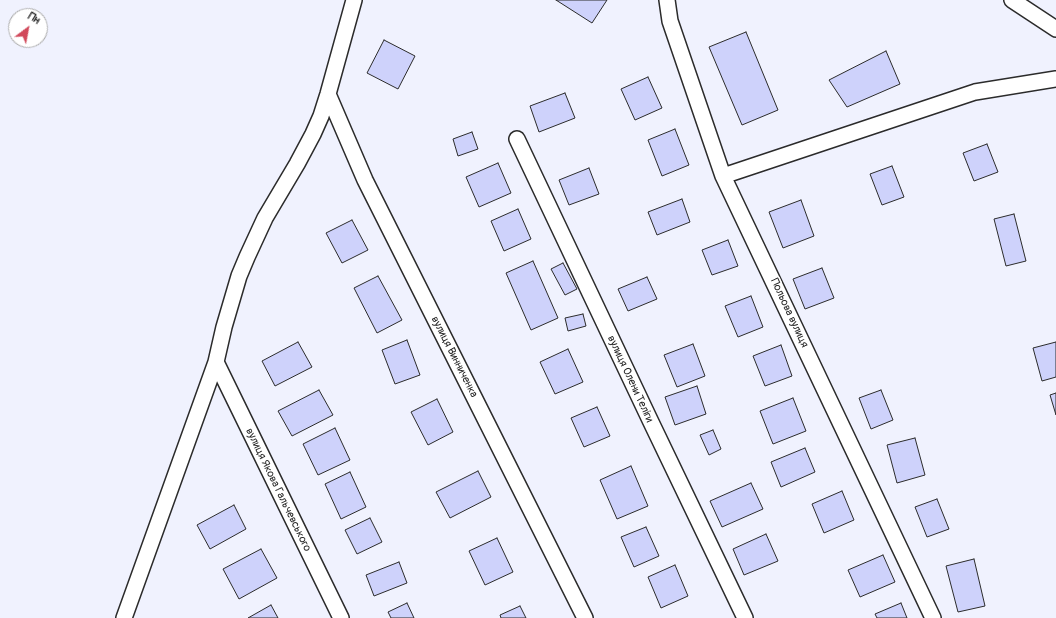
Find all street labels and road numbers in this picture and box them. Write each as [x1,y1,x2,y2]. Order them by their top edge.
street label: Польова вулиця [767,276,811,350]
street label: вулиця Винниченка [428,314,480,400]
street label: вулиця Олени Теліги [604,334,656,424]
street label: вулиця Якова Гальчевського [242,426,314,554]

